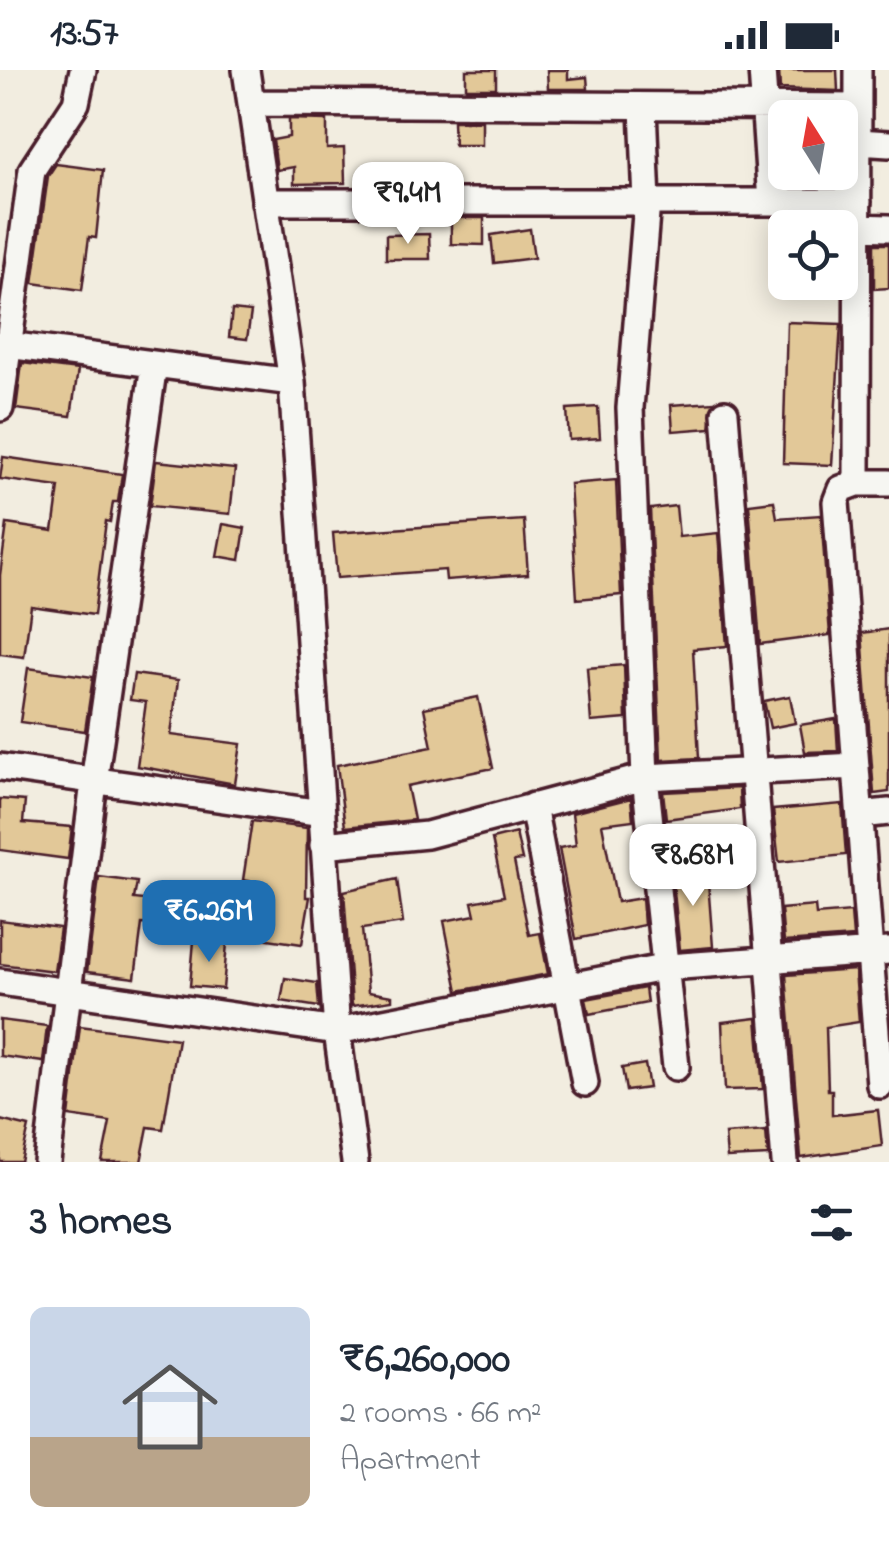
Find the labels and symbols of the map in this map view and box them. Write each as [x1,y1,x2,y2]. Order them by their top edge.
north arrow [768,100,858,190]
pin: ₹9.4M [338,162,478,247]
pin: ₹8.68M [612,824,774,909]
pin: ₹6.26M [128,880,290,965]

